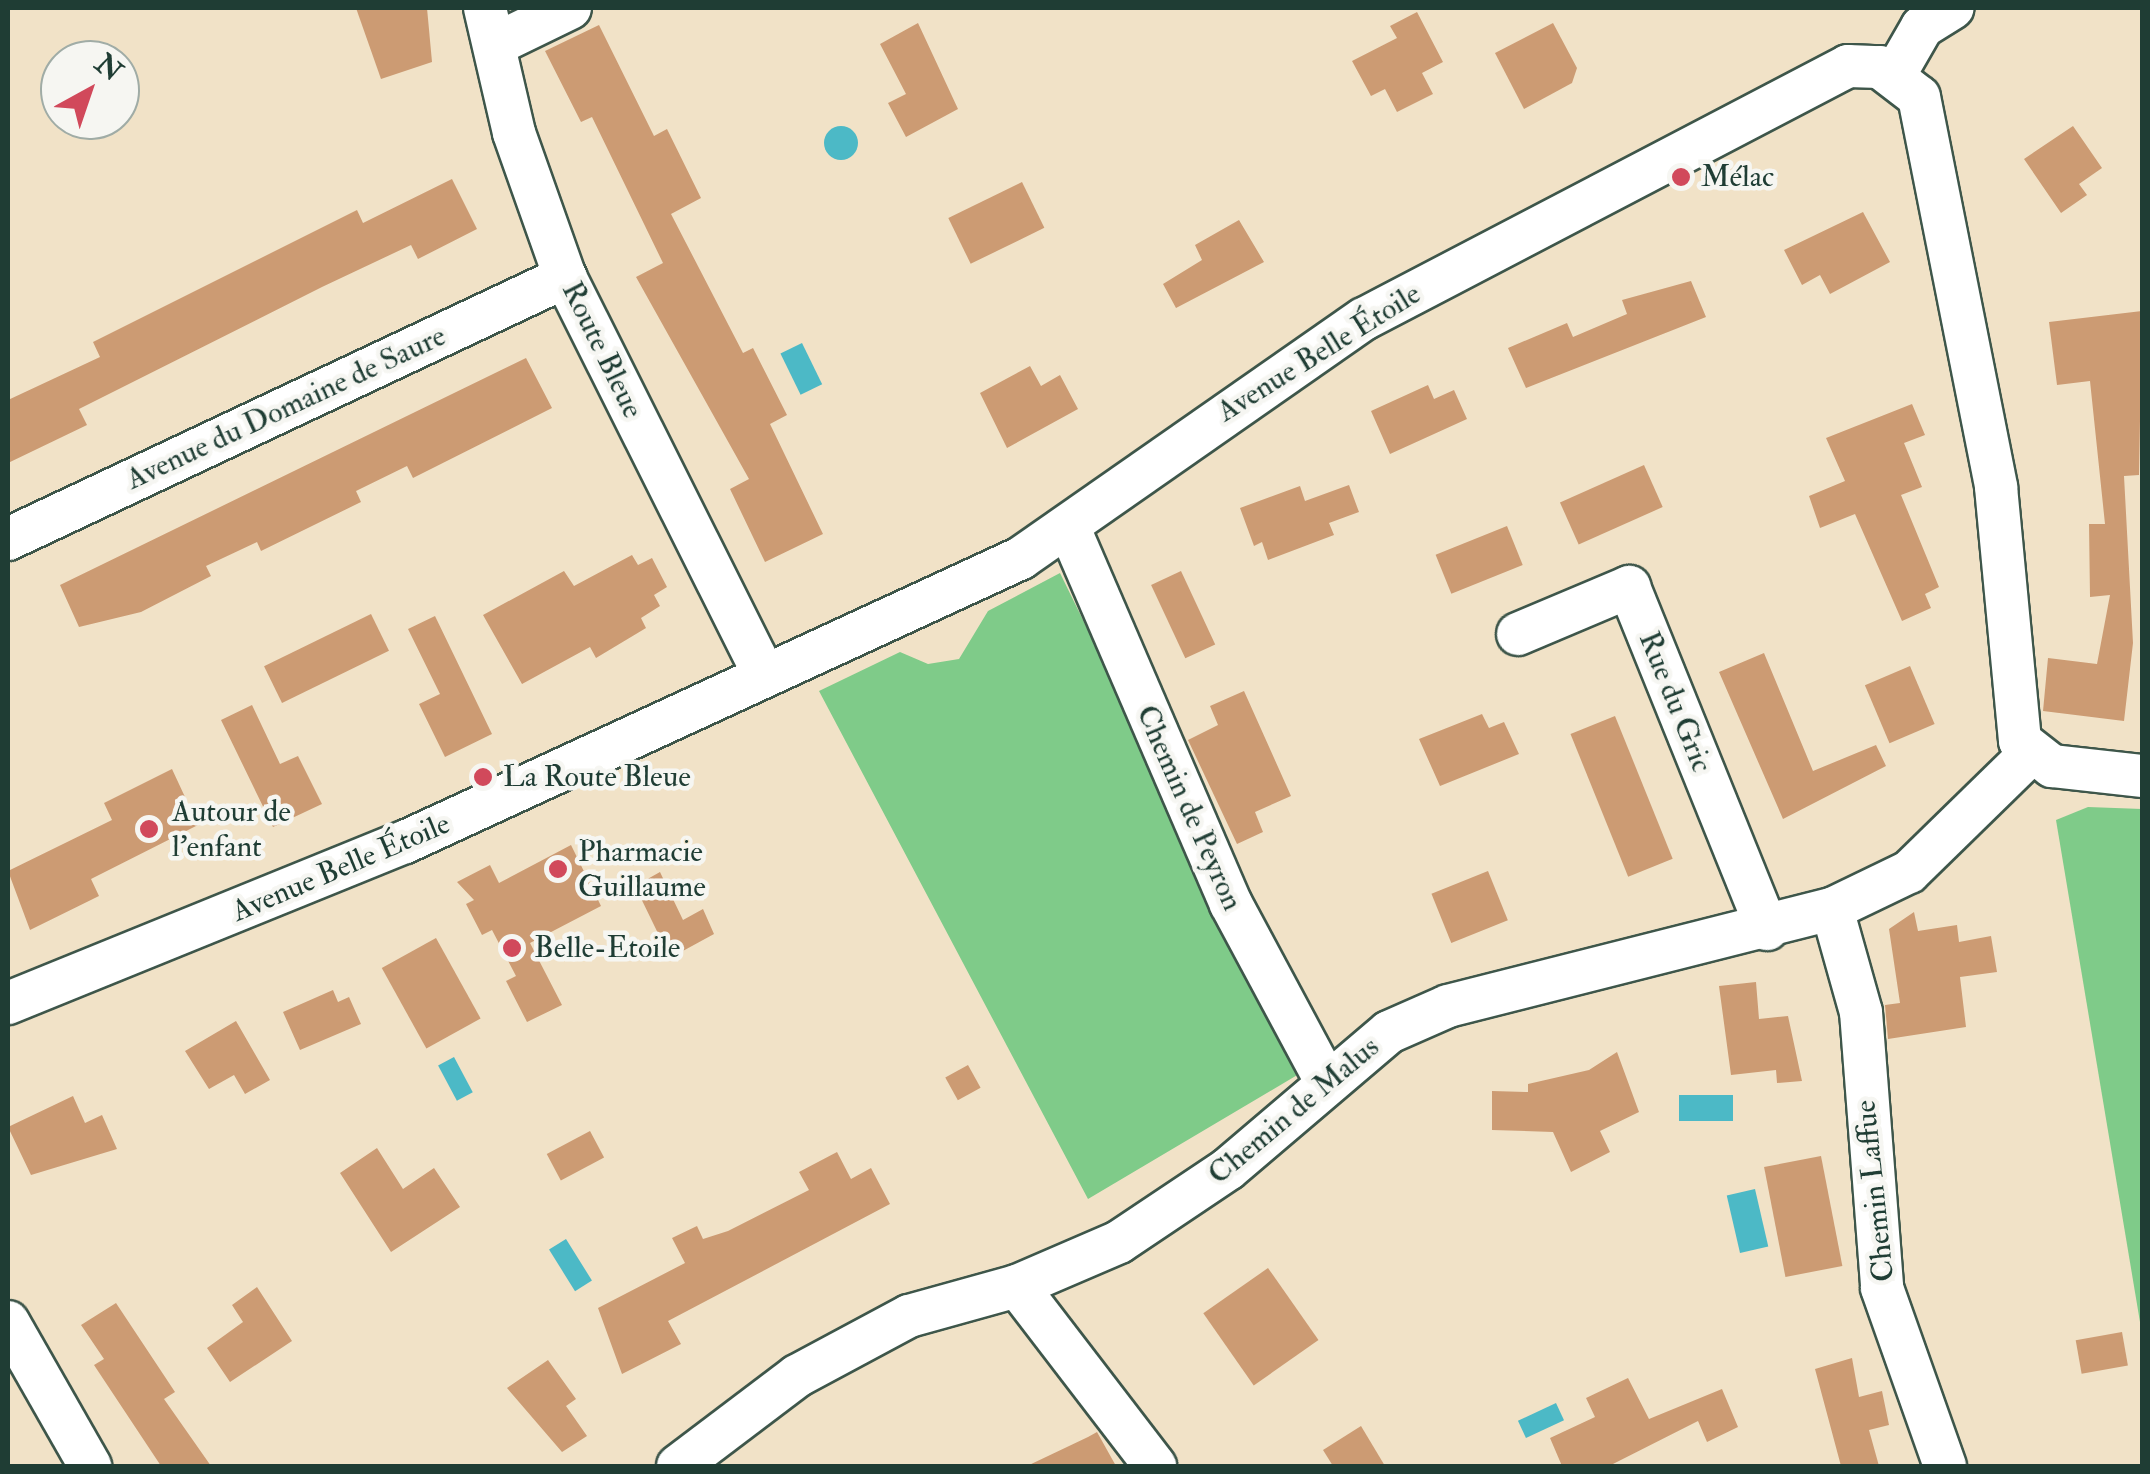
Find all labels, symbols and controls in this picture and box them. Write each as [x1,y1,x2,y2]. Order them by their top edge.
north arrow [40,40,140,140]
text: N [87,47,129,90]
place label: Mélac [1701,159,1774,195]
marker: Mélac [1670,166,1692,188]
street label: Route Bleue [554,276,650,424]
street label: Avenue Belle Étoile [1211,276,1427,430]
street label: Avenue du Domaine de Saure [121,318,451,498]
street label: Rue du Gric [1631,626,1719,778]
street label: Chemin de Peyron [1128,700,1250,916]
place label: La Route Bleue [503,759,691,795]
marker: La Route Bleue [472,766,494,788]
place label: Autour de l'enfant [172,794,291,864]
street label: Avenue Belle Étoile [227,806,455,930]
marker: Autour de l'enfant [136,816,162,842]
place label: Pharmacie Guillaume [578,834,706,904]
marker: Pharmacie Guillaume [547,858,569,880]
place label: Belle-Etoile [534,930,680,966]
marker: Belle-Etoile [499,935,525,961]
street label: Chemin de Malus [1201,1029,1387,1193]
street label: Chemin Laffue [1848,1098,1902,1284]

